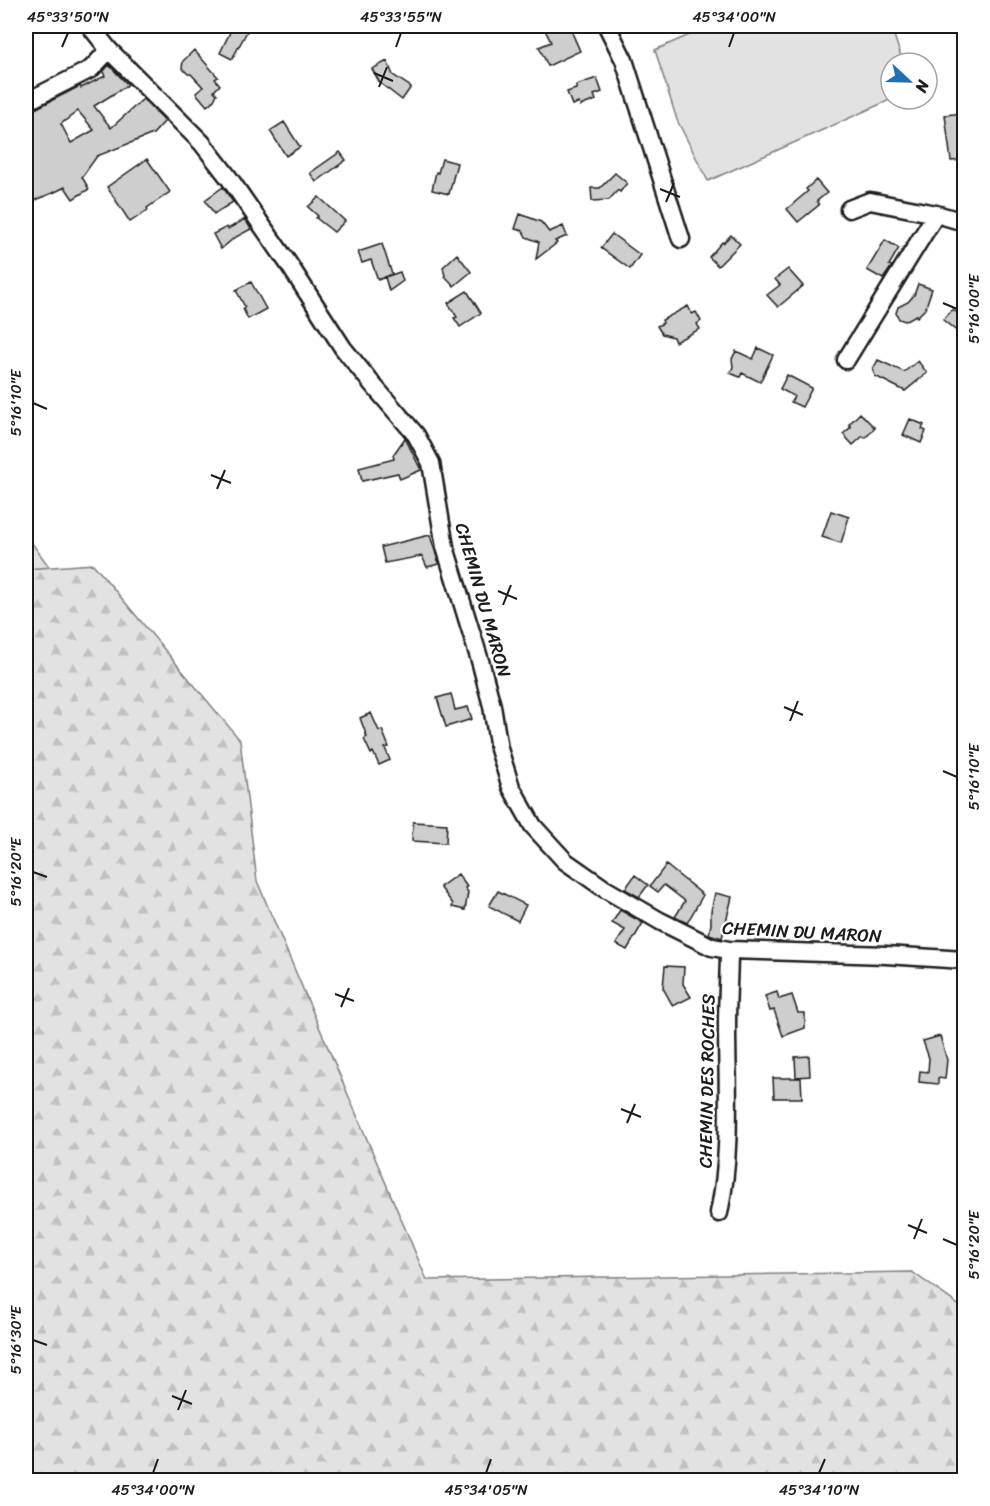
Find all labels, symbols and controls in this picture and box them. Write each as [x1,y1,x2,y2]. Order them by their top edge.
text: 45°33'50"N [27,4,110,30]
text: 45°33'55"N [360,4,443,30]
text: 45°34'00"N [692,4,776,30]
north arrow [879,51,939,111]
text: N [907,75,938,98]
text: 5°16'00"E [961,273,987,344]
text: 5°16'10"E [3,368,29,436]
street label: CHEMIN DU MARON [446,519,520,681]
text: 5°16'10"E [961,742,987,810]
text: 5°16'20"E [3,836,29,906]
street label: CHEMIN DU MARON [721,912,883,952]
street label: CHEMIN DES ROCHES [689,994,725,1168]
text: 5°16'20"E [961,1209,987,1279]
text: 5°16'30"E [3,1304,29,1374]
text: 45°34'00"N [111,1477,195,1503]
text: 45°34'05"N [444,1477,528,1503]
text: 45°34'10"N [779,1477,860,1503]

